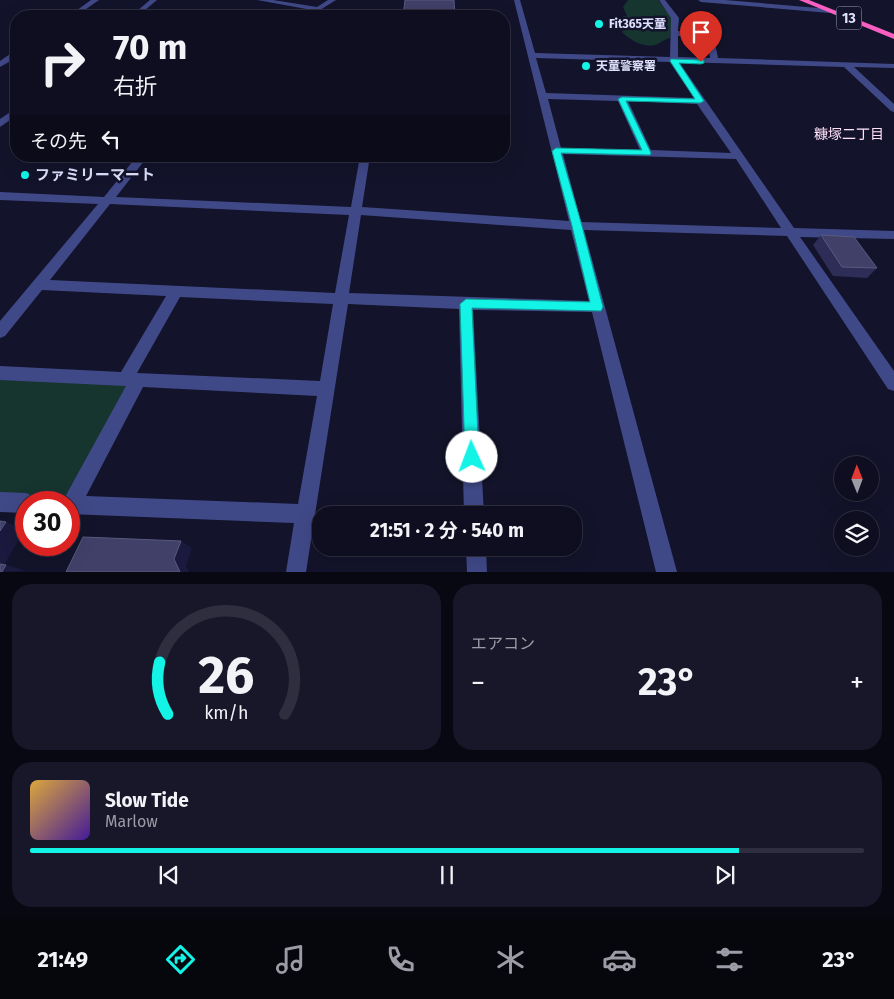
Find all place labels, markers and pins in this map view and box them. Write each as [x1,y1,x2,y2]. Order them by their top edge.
pin [680,11,722,62]
place label: Fit365天童 [609,17,666,31]
marker: Fit365天童 [593,18,605,30]
place label: 天童警察署 [596,59,656,73]
marker: 天童警察署 [580,60,592,72]
place label: ファミリーマート [35,166,155,184]
marker: ファミリーマート [19,169,31,181]

